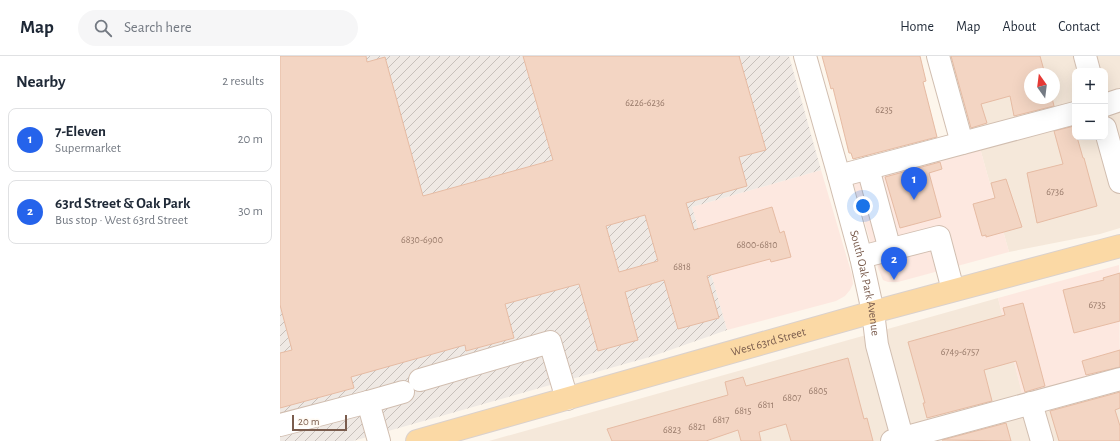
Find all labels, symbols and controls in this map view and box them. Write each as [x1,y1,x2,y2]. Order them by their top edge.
search box [78,10,358,46]
icon: search [92,17,114,39]
text: Map [20,18,54,37]
text: Search here [124,20,192,35]
text: Home [900,20,934,34]
text: Map [956,20,980,34]
text: About [1002,20,1036,34]
text: Contact [1058,20,1100,34]
north arrow [1024,68,1060,104]
map controls [1072,68,1108,140]
button: + [1072,68,1108,104]
text: Nearby [16,73,66,90]
text: 2 results [222,75,264,88]
house number: 6226-6236 [625,98,665,108]
button: − [1072,104,1108,140]
house number: 6235 [875,105,893,115]
text: 7-Eleven [55,124,106,139]
text: 1 [28,133,32,146]
text: 20 m [238,133,263,146]
text: Supermarket [55,142,121,155]
pin: 1 [901,167,927,200]
house number: 6736 [1046,187,1064,197]
text: 63rd Street & Oak Park [55,196,190,211]
your location [853,196,873,216]
text: 2 [27,205,33,218]
text: 30 m [238,205,263,218]
text: Bus stop · West 63rd Street [55,214,188,227]
street label: South Oak Park Avenue [848,229,882,337]
house number: 6830-6900 [401,235,443,245]
house number: 6800-6810 [736,240,778,250]
pin: 2 [881,247,907,280]
house number: 6818 [673,262,691,272]
house number: 6735 [1088,300,1106,310]
street label: West 63rd Street [730,325,807,358]
house number: 6749-6757 [941,347,979,357]
house number: 6805 [809,386,827,396]
house number: 6807 [783,393,801,403]
house number: 6811 [758,400,774,410]
house number: 6815 [734,406,752,416]
scale bar [292,413,347,432]
house number: 6817 [712,415,730,425]
text: 20 m [298,416,319,427]
house number: 6821 [688,422,706,432]
house number: 6823 [663,425,681,435]

